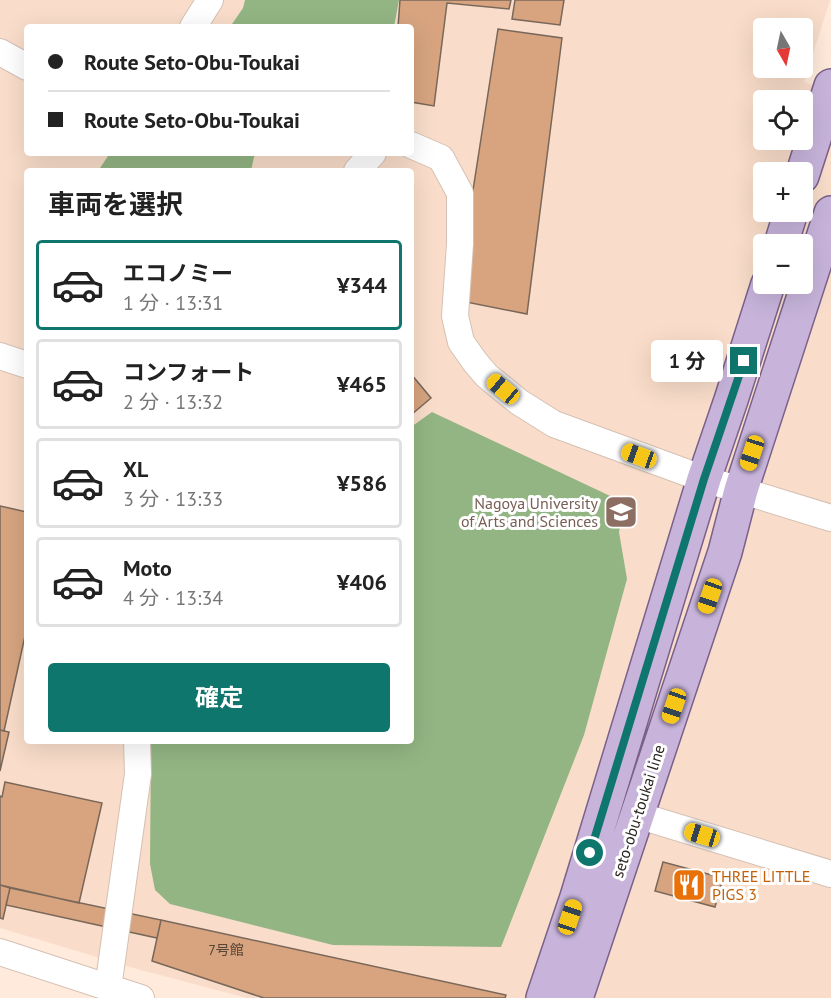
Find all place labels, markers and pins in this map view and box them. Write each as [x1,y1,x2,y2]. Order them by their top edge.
place label: Nagoya University of Arts and Sciences [461,493,599,531]
school or university icon: Nagoya University of Arts and Sciences [603,494,639,530]
place label: THREE LITTLE PIGS 3 [712,866,810,904]
restaurant icon: THREE LITTLE PIGS 3 [671,867,707,903]

